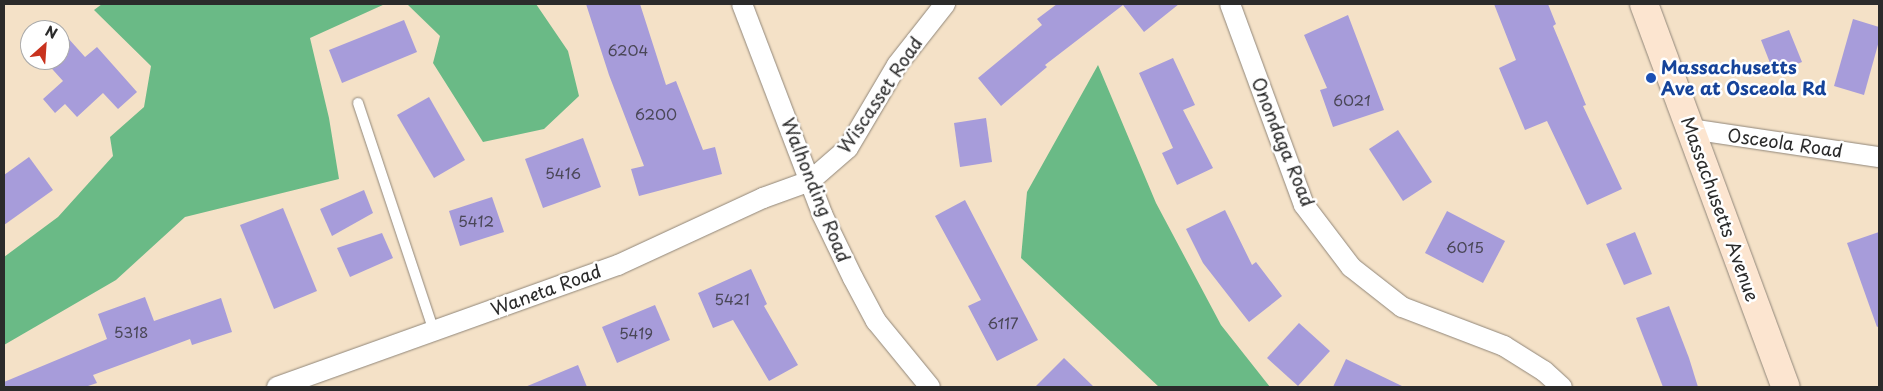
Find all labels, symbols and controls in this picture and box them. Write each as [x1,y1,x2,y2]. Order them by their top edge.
north arrow [20,20,70,70]
text: N [42,20,61,44]
street label: Wiscasset Road [833,33,927,157]
house number: 6204 [608,41,648,59]
place label: Massachusetts Ave at Osceola Rd [1661,57,1827,100]
marker: Massachusetts Ave at Osceola Rd [1645,72,1657,84]
street label: Onondaga Road [1247,74,1319,210]
house number: 6021 [1333,91,1371,109]
house number: 6200 [635,105,677,123]
street label: Massachusetts Avenue [1677,114,1763,304]
street label: Walhonding Road [777,115,855,265]
street label: Osceola Road [1726,124,1844,162]
house number: 5416 [545,164,581,182]
house number: 5412 [458,212,494,230]
house number: 6015 [1446,238,1484,256]
street label: Waneta Road [487,260,605,320]
house number: 5421 [714,290,750,308]
house number: 6117 [987,314,1019,332]
house number: 5318 [114,323,148,341]
house number: 5419 [619,324,653,342]

